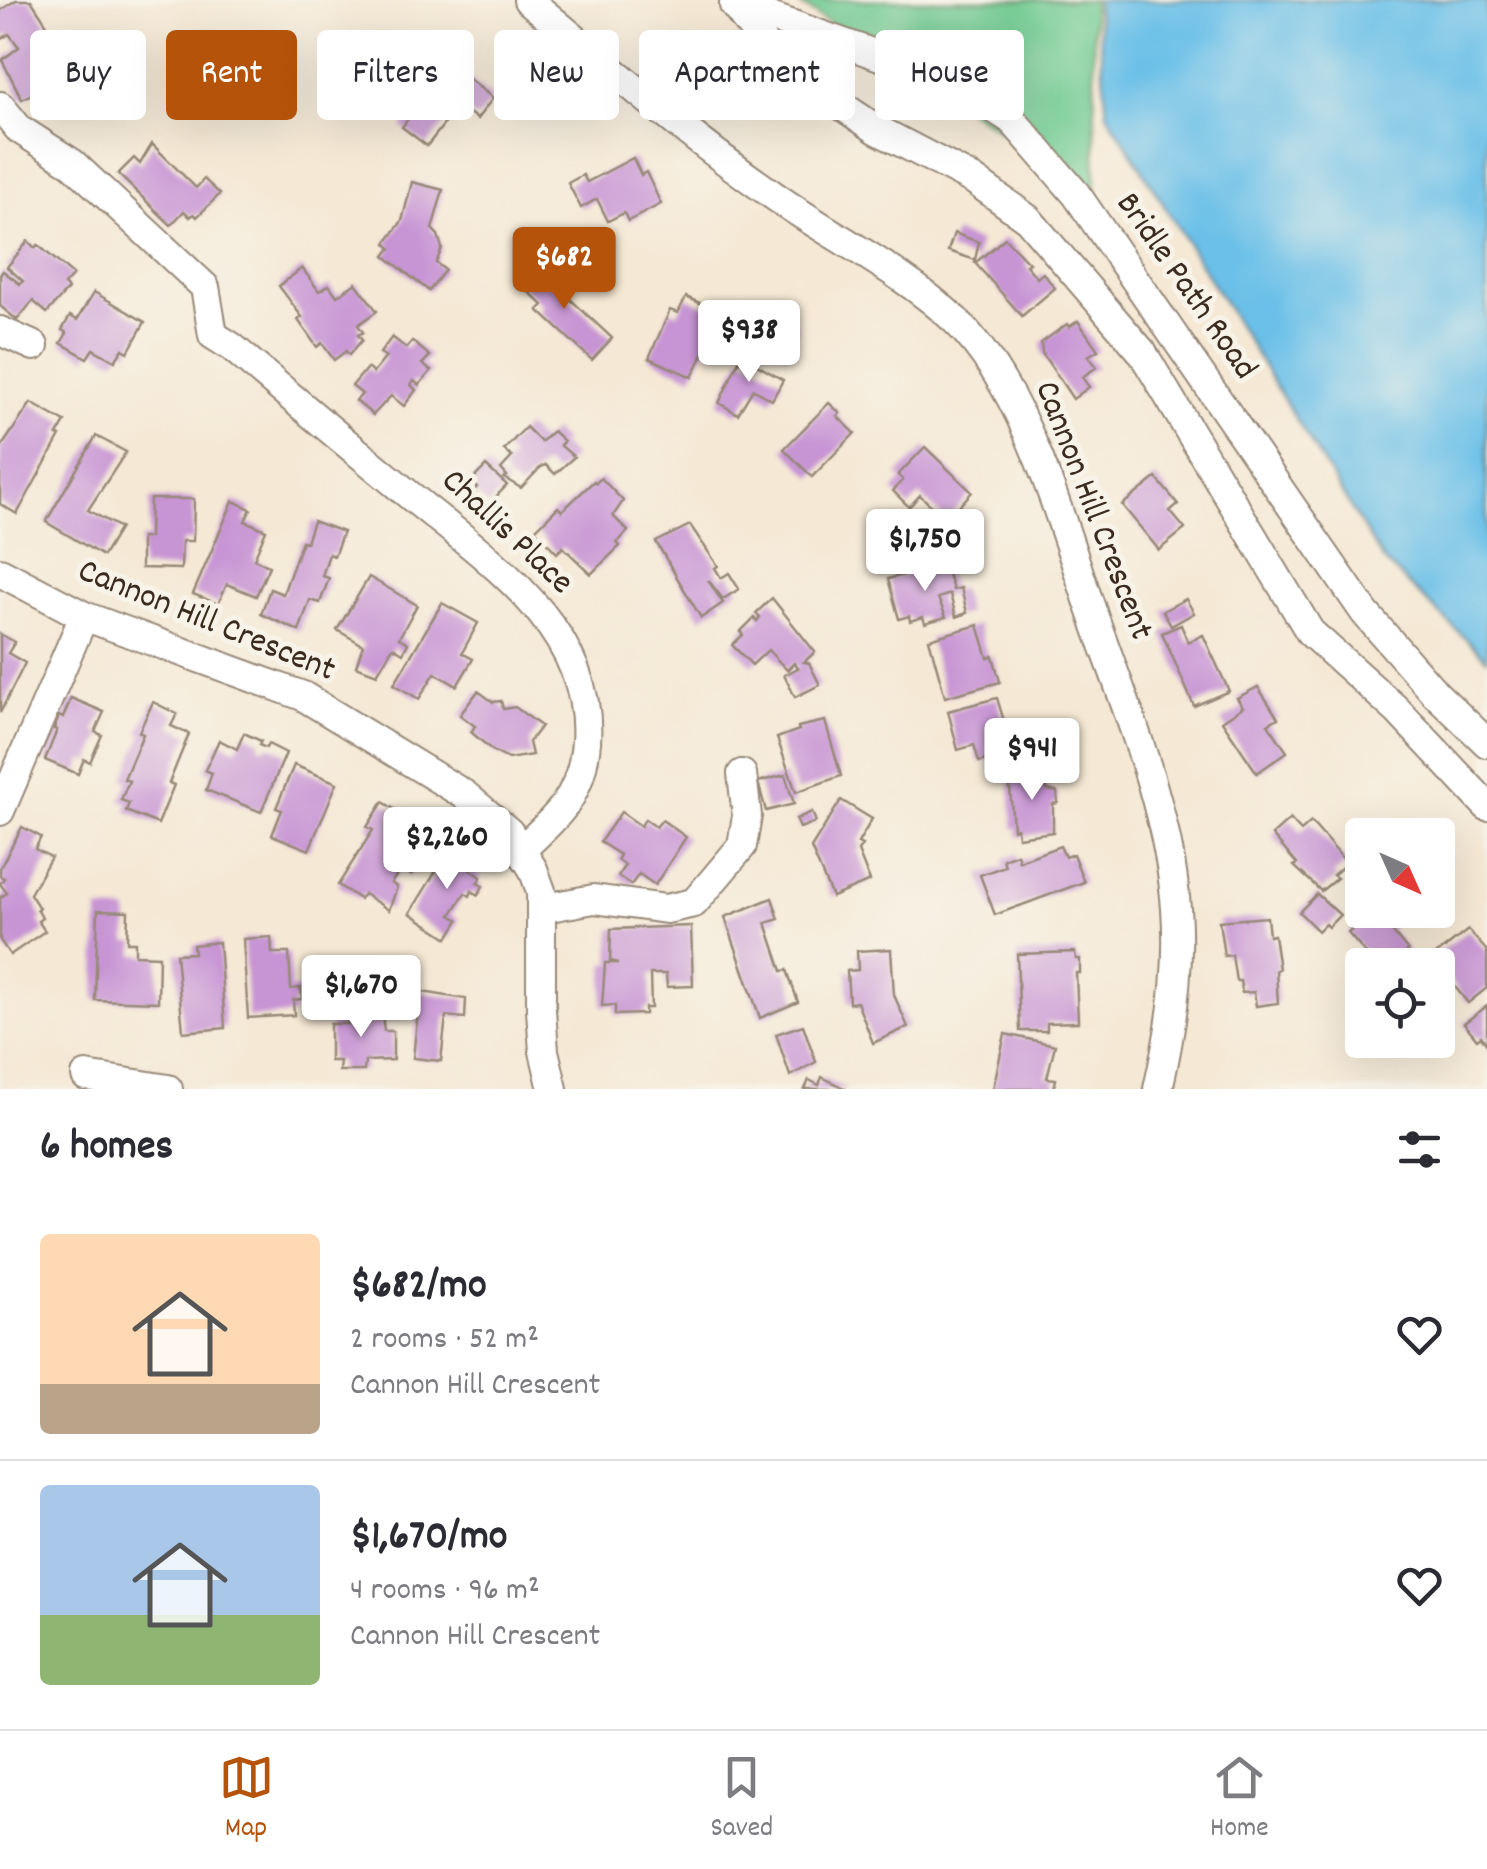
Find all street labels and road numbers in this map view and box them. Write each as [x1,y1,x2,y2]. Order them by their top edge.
street label: Bridle Path Road [1102,183,1268,391]
street label: Cannon Hill Crescent [1020,374,1164,648]
street label: Challis Place [428,458,584,608]
street label: Cannon Hill Crescent [70,548,342,696]

